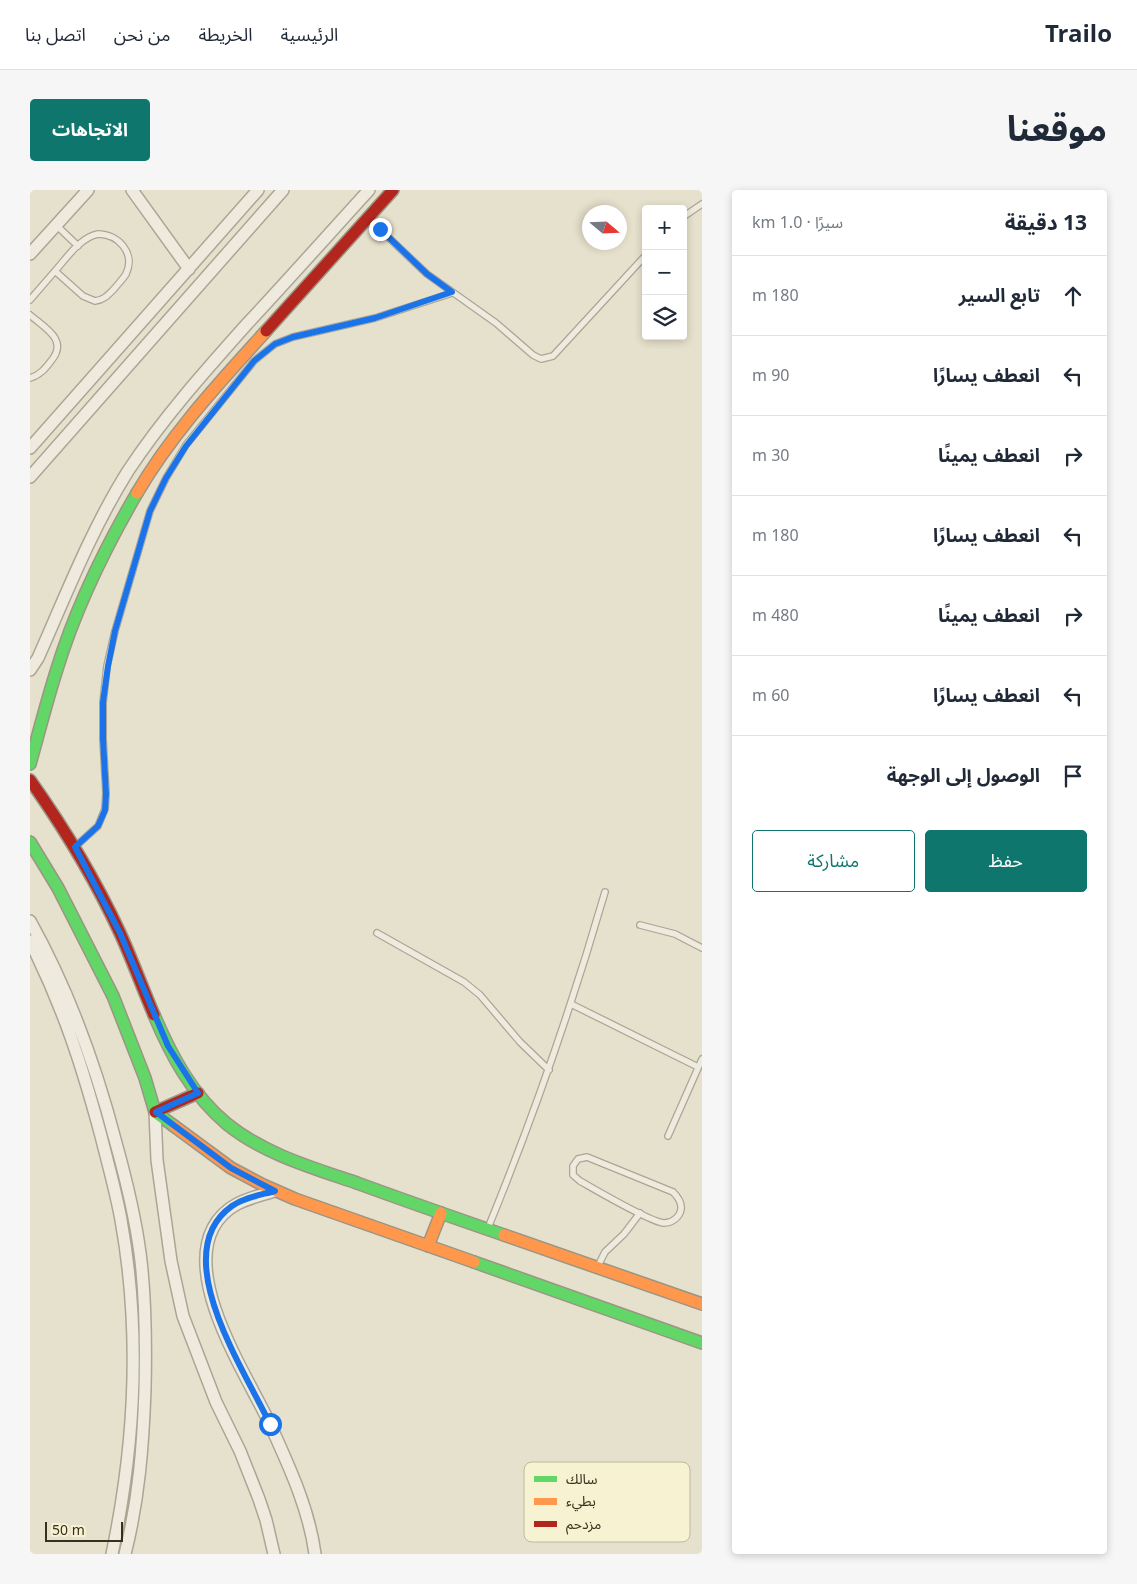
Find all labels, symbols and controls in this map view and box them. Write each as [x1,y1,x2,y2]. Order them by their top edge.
text: Trailo [1045,9,1112,60]
text: اتصل بنا [25,16,86,54]
text: من نحن [114,16,171,54]
text: الخريطة [199,16,252,54]
text: الرئيسية [280,16,338,54]
text: موقعنا [1007,93,1107,167]
button: الاتجاهات [30,99,150,161]
text: 13 دقيقة [1005,201,1087,245]
north arrow [582,205,627,250]
map controls [642,205,687,340]
button: + [642,205,687,250]
text: سيرًا · 1.0 km [752,206,843,240]
route end [369,218,392,241]
button: − [642,250,687,295]
text: تابع السير [959,276,1040,316]
text: 180 m [752,279,799,313]
icon: ahead [1059,282,1087,310]
button: layers [642,295,687,340]
text: انعطف يسارًا [933,356,1040,396]
text: 90 m [752,359,789,393]
icon: left [1059,362,1087,390]
text: انعطف يمينًا [938,436,1040,476]
text: 30 m [752,439,789,473]
icon: right [1059,442,1087,470]
text: انعطف يسارًا [933,516,1040,556]
text: 180 m [752,519,799,553]
icon: left [1059,522,1087,550]
text: انعطف يمينًا [938,596,1040,636]
text: 480 m [752,599,799,633]
icon: right [1059,602,1087,630]
text: انعطف يسارًا [933,676,1040,716]
text: 60 m [752,679,789,713]
icon: left [1059,682,1087,710]
text: الوصول إلى الوجهة [887,756,1040,796]
icon: arrive [1059,762,1087,790]
button: مشاركة [752,830,915,892]
button: حفظ [925,830,1087,892]
route start [259,1413,282,1436]
legend [524,1462,690,1542]
text: سالك [566,1465,598,1494]
text: بطيء [566,1487,596,1516]
text: مزدحم [566,1510,601,1539]
text: 50 m [52,1516,85,1545]
scale bar [45,1519,122,1542]

